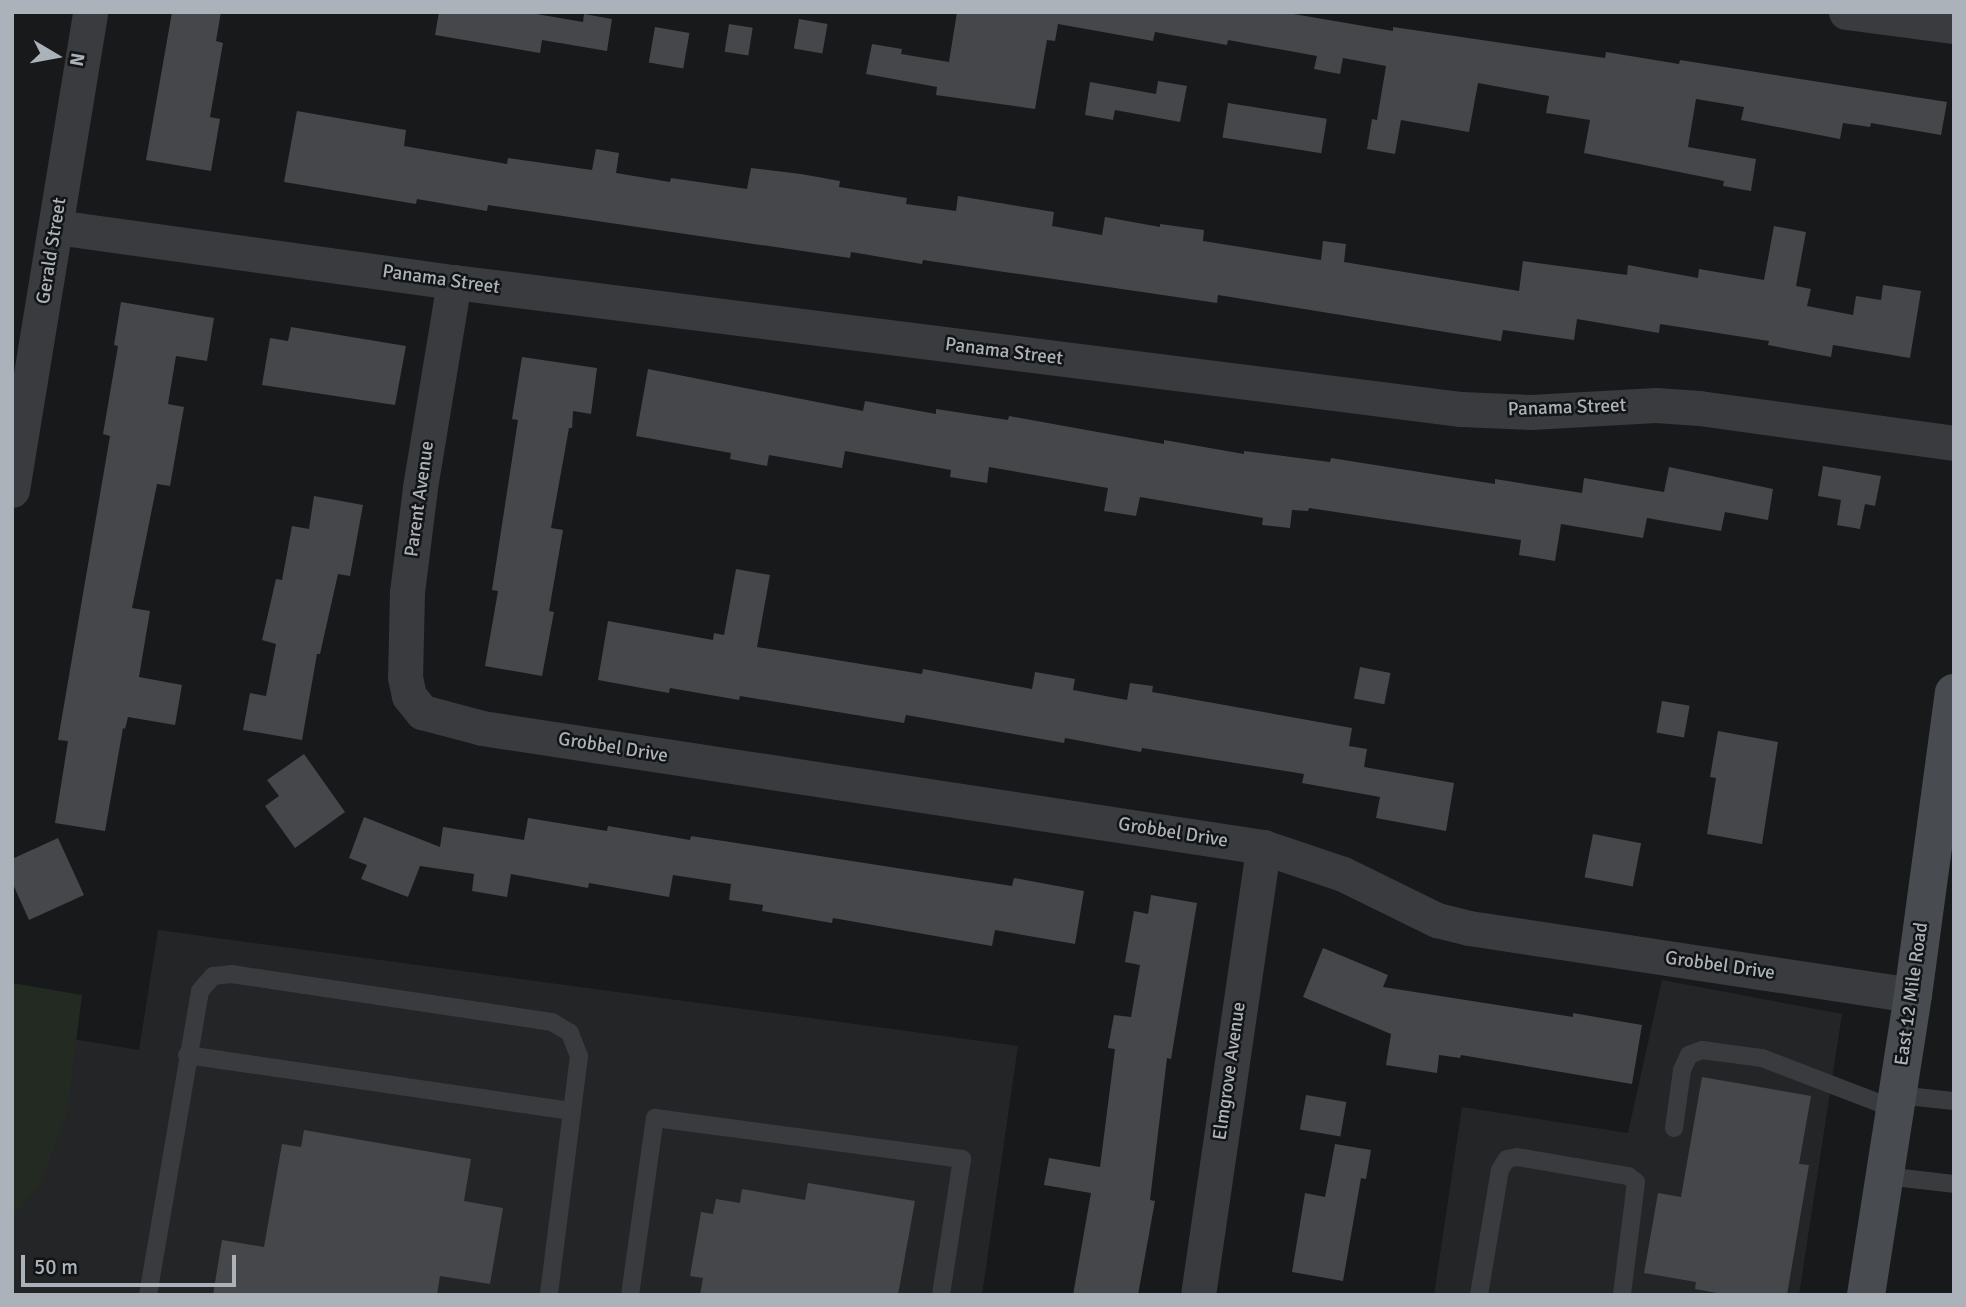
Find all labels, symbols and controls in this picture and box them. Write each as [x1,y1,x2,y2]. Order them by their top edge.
north arrow [21,21,91,91]
text: N [64,51,90,68]
street label: Gerald Street [32,196,72,306]
street label: Panama Street [381,260,501,300]
street label: Panama Street [944,333,1064,371]
street label: Panama Street [1507,395,1627,421]
street label: Parent Avenue [401,440,439,558]
street label: Grobbel Drive [557,728,669,768]
street label: Grobbel Drive [1117,813,1229,853]
street label: East 12 Mile Road [1891,921,1933,1067]
street label: Grobbel Drive [1664,947,1776,985]
street label: Elmgrove Avenue [1209,1000,1251,1142]
scale bar [24,1240,240,1284]
text: 50 m [34,1254,78,1280]

